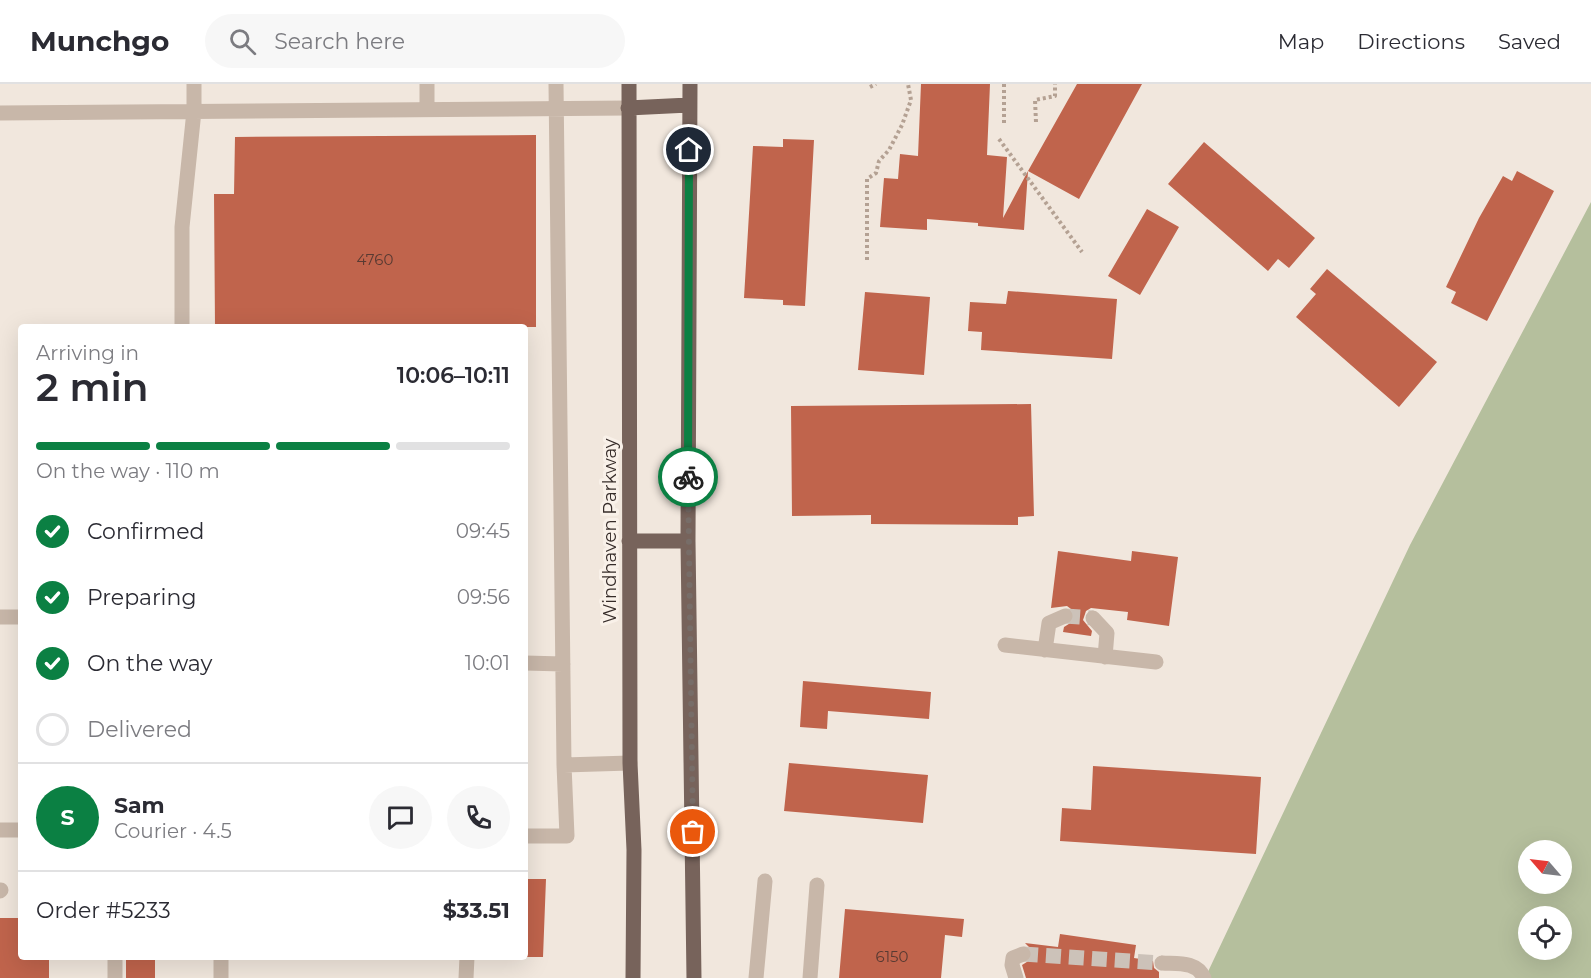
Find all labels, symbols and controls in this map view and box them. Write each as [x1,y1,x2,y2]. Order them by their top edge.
search box [205,14,625,68]
text: Munchgo [30,24,169,58]
icon: search [226,25,259,58]
text: Search here [274,28,405,55]
text: Map [1278,29,1324,54]
text: Directions [1357,29,1465,54]
text: Saved [1498,29,1561,54]
pin [663,124,714,175]
icon: home [672,133,705,166]
house number: 4760 [357,250,393,269]
text: Arriving in [36,341,139,365]
text: 10:06–10:11 [397,362,510,389]
text: 2 min [36,363,149,411]
street label: Windhaven Parkway [599,438,621,623]
courier [658,447,718,507]
text: On the way · 110 m [36,459,220,483]
icon: bike [672,461,705,494]
icon: check [36,515,69,548]
text: Confirmed [87,518,204,545]
text: 09:45 [456,519,510,543]
icon: check [36,581,69,614]
text: Preparing [87,584,196,611]
text: 09:56 [457,585,510,609]
icon: check [36,647,69,680]
text: On the way [87,650,212,677]
text: 10:01 [465,651,510,675]
text: Delivered [87,716,192,743]
button: chat [369,786,432,849]
button: phone [447,786,510,849]
text: Sam [114,792,165,819]
text: S [60,804,75,831]
pin [667,806,718,857]
icon: bag [676,815,709,848]
text: Courier · 4.5 [114,819,232,843]
north arrow [1518,840,1572,894]
map controls [1518,840,1572,960]
text: Order #5233 [36,897,171,924]
text: $33.51 [443,897,510,924]
button: locate [1518,906,1572,960]
house number: 6150 [876,947,909,966]

